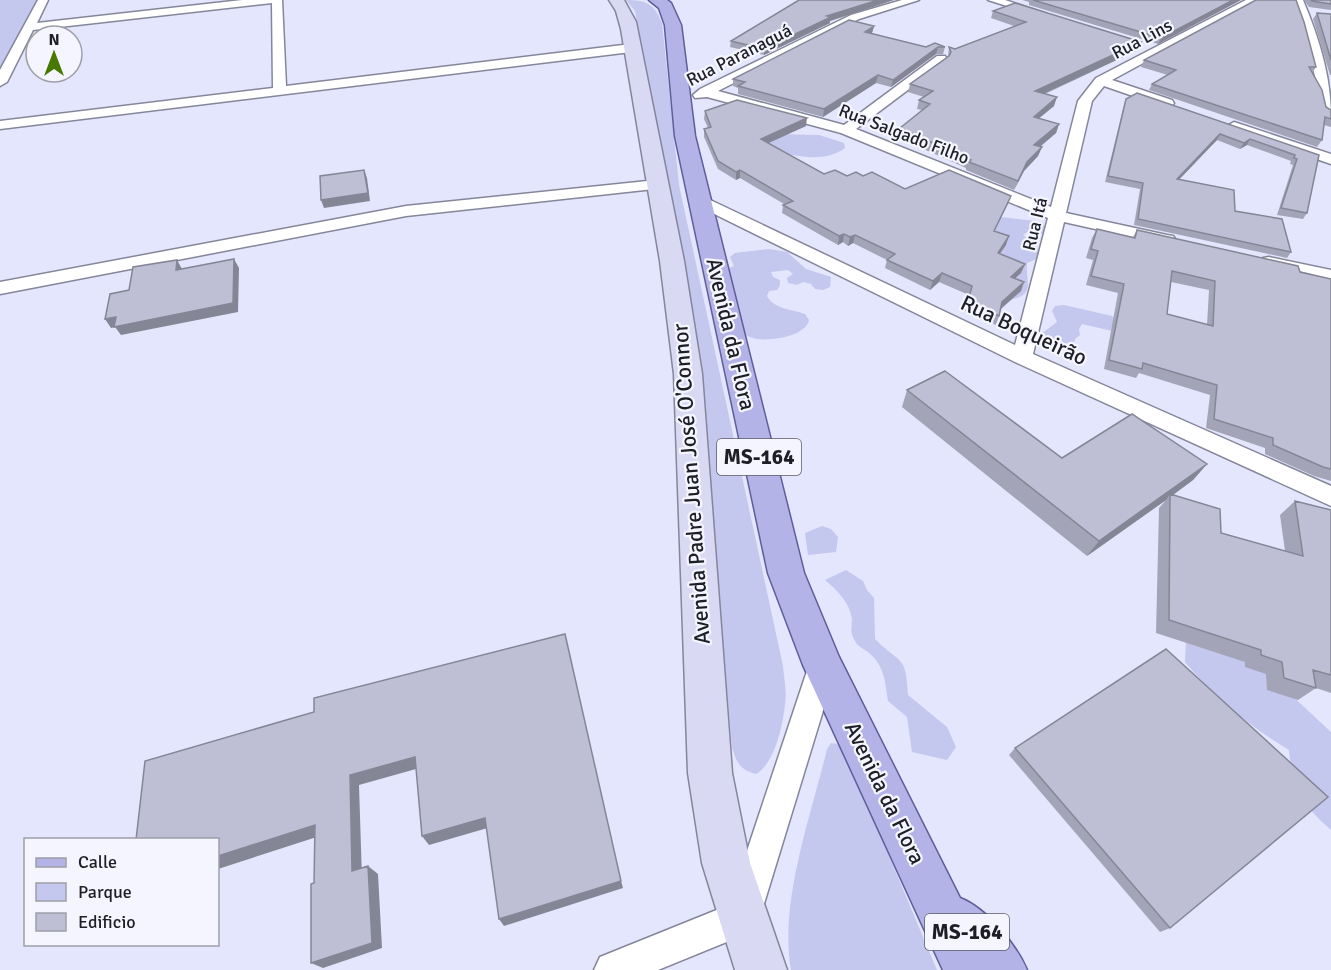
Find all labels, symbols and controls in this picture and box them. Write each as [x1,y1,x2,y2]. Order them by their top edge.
street label: Rua Lins [1108,14,1176,64]
street label: Rua Paranaguá [683,19,795,91]
north arrow [24,24,84,84]
text: N [48,30,60,50]
street label: Rua Salgado Filho [836,99,972,169]
street label: Rua Itá [1018,195,1052,253]
street label: Avenida da Flora [700,255,762,413]
street label: Rua Boqueirão [956,289,1092,371]
street label: Avenida Padre Juan José O'Connor [666,323,716,645]
road number: MS-164 [717,439,801,475]
street label: Avenida da Flora [839,717,931,869]
legend [24,838,219,946]
text: Calle [78,851,117,873]
text: Parque [78,881,132,903]
text: Edificio [78,911,136,933]
road number: MS-164 [925,914,1009,950]

